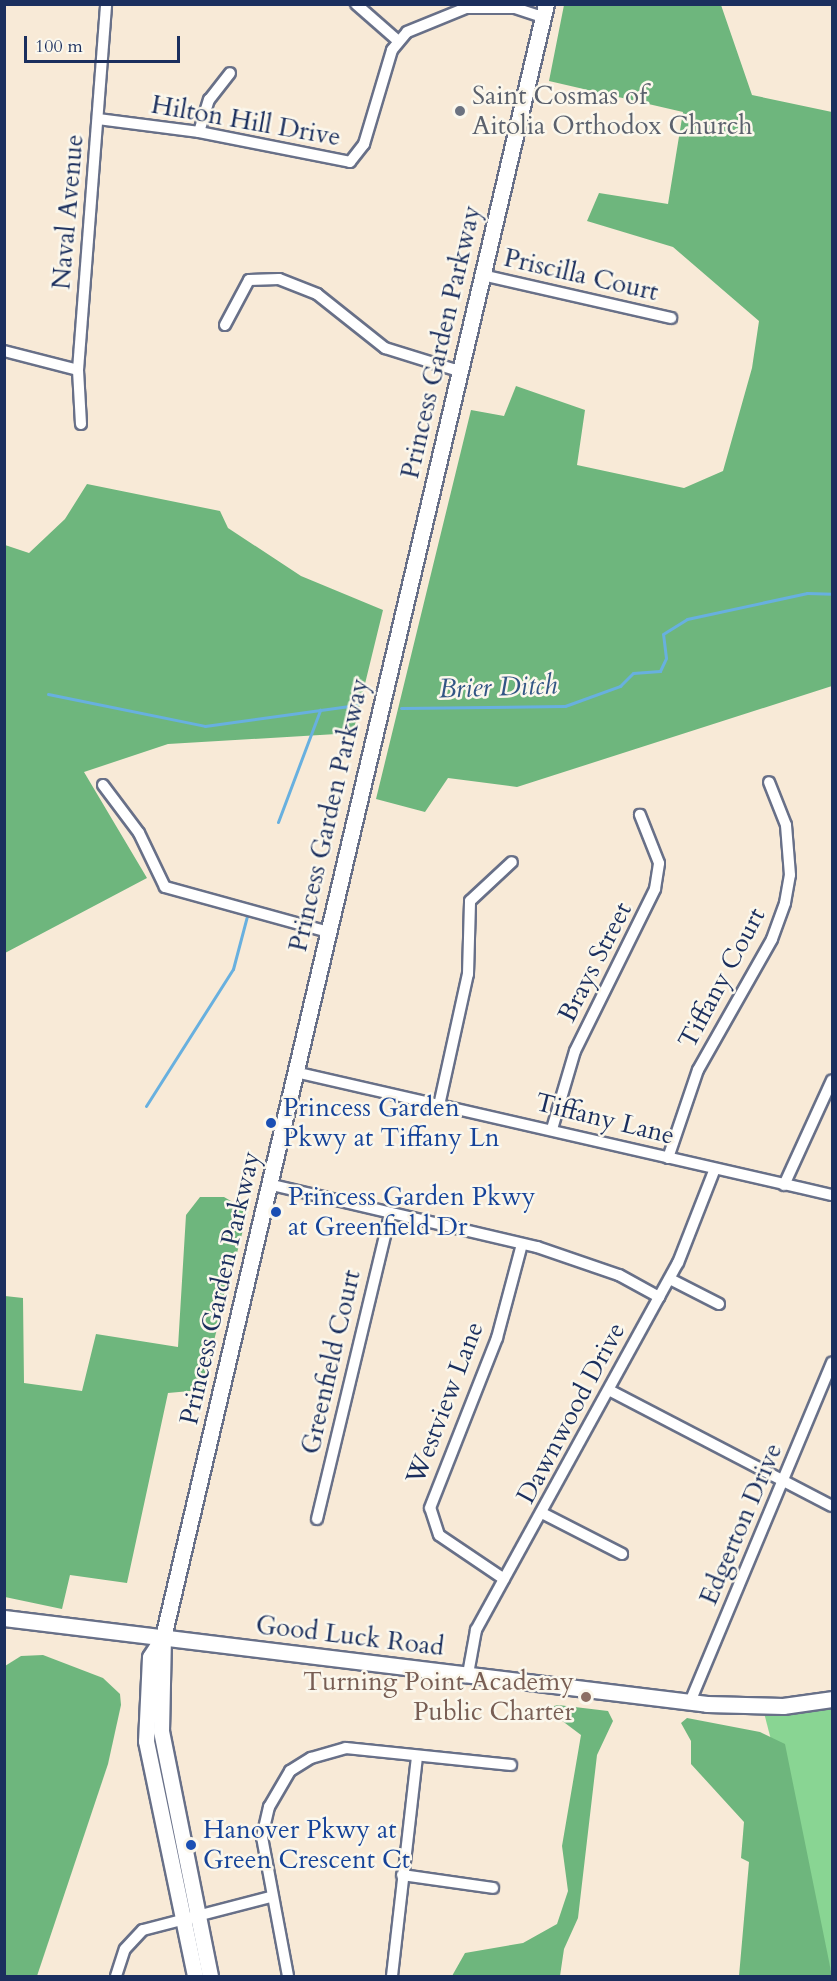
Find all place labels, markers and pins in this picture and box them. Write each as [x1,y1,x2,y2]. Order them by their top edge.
place label: Saint Cosmas of Aitolia Orthodox Church [472,80,753,142]
marker: Saint Cosmas of Aitolia Orthodox Church [453,104,467,118]
place label: Princess Garden Pkwy at Tiffany Ln [283,1092,500,1154]
marker: Princess Garden Pkwy at Tiffany Ln [264,1116,278,1130]
place label: Princess Garden Pkwy at Greenfield Dr [288,1181,536,1242]
marker: Princess Garden Pkwy at Greenfield Dr [269,1205,283,1219]
place label: Turning Point Academy Public Charter [303,1666,574,1727]
marker: Turning Point Academy Public Charter [579,1690,593,1704]
place label: Hanover Pkwy at Green Crescent Ct [203,1814,410,1876]
marker: Hanover Pkwy at Green Crescent Ct [184,1838,198,1852]

